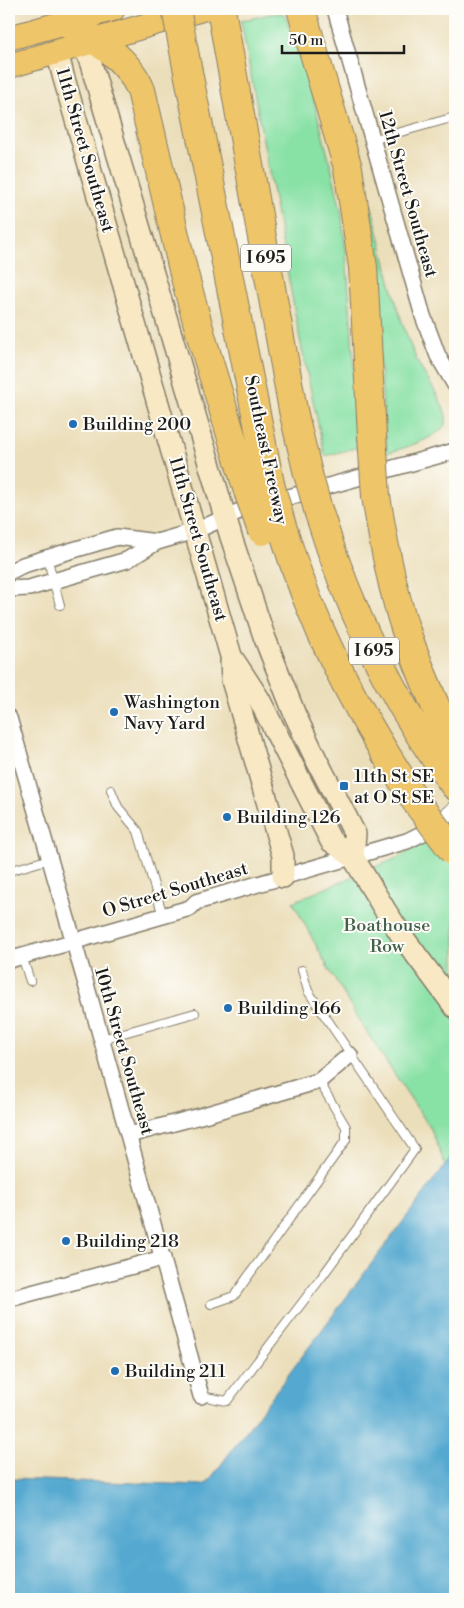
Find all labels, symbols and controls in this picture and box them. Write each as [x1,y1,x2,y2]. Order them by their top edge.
scale bar [282,22,404,54]
text: 50 m [289,31,323,50]
street label: 11th Street Southeast [50,65,120,236]
street label: 12th Street Southeast [373,108,443,281]
road number: I 695 [241,244,291,272]
street label: Southeast Freeway [239,373,293,527]
place label: Building 200 [82,413,191,436]
marker: Building 200 [67,418,79,430]
street label: 11th Street Southeast [163,454,233,625]
road number: I 695 [349,637,399,664]
place label: Washington Navy Yard [123,691,220,735]
marker: Washington Navy Yard [108,706,120,718]
place label: 11th St SE at O St SE [354,765,434,809]
marker: 11th St SE at O St SE [338,780,350,792]
place label: Building 126 [236,806,340,829]
marker: Building 126 [221,811,233,823]
street label: O Street Southeast [99,857,251,923]
park label: Boathouse Row [343,914,430,958]
street label: 10th Street Southeast [89,965,159,1138]
place label: Building 166 [237,997,341,1020]
marker: Building 166 [222,1002,234,1014]
place label: Building 218 [75,1230,179,1253]
marker: Building 218 [60,1235,72,1247]
place label: Building 211 [124,1360,226,1383]
marker: Building 211 [109,1365,121,1377]

